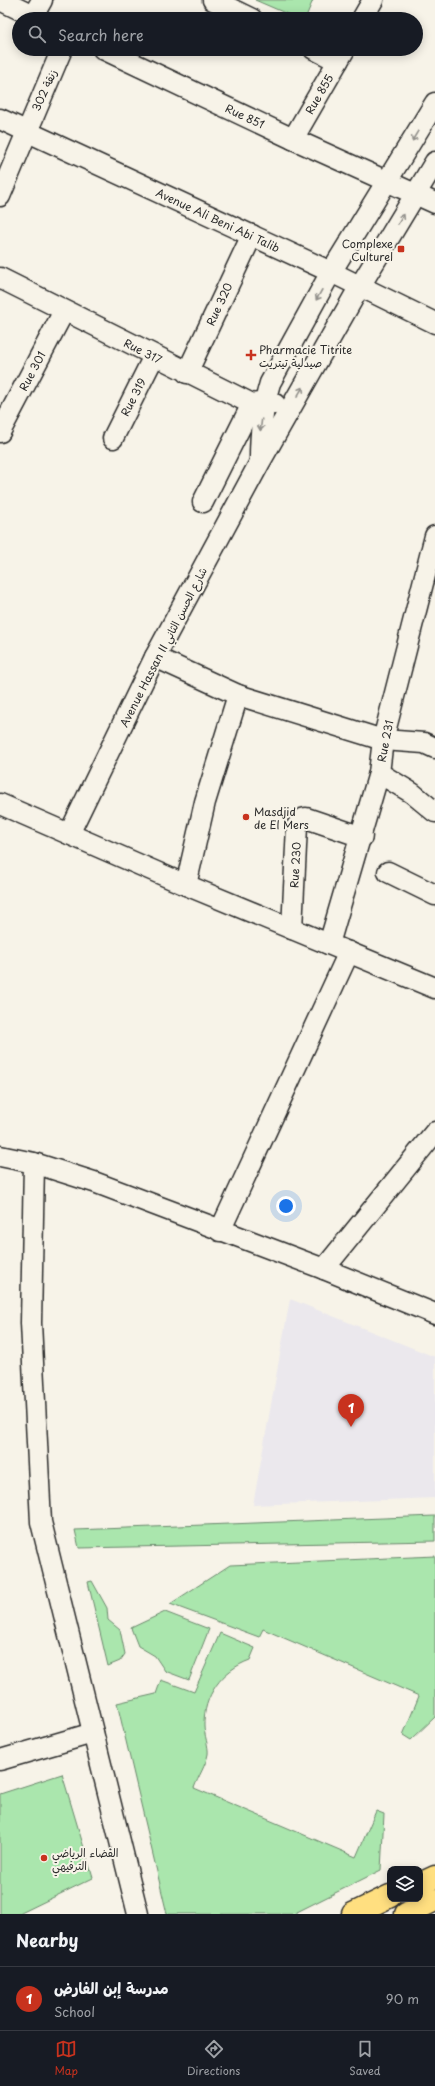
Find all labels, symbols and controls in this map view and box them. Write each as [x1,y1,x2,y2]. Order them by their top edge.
search box [12,12,423,56]
icon: search [26,23,48,45]
text: Search here [58,23,144,46]
street label: زنقة 302 [27,66,61,114]
street label: Rue 855 [301,71,337,117]
street label: Rue 851 [223,100,267,132]
one-way arrow [411,130,419,142]
street label: Avenue Ali Beni Abi Talib [153,184,283,256]
one-way arrow [397,213,405,225]
place label: Complexe Culturel [342,235,393,265]
marker: Complexe Culturel [396,244,406,254]
street label: Rue 320 [202,280,236,328]
one-way arrow [314,289,322,301]
street label: Rue 317 [121,334,165,368]
place label: Pharmacie Titrite صيدلية تيتريت [259,341,352,371]
street label: Rue 301 [14,348,50,394]
marker: Pharmacie Titrite صيدلية تيتريت [246,350,256,360]
street label: Rue 319 [116,375,150,419]
one-way arrow [296,386,304,398]
one-way arrow [257,418,265,431]
street label: Avenue Hassan II شارع الحسن الثاني [115,564,214,731]
street label: Rue 231 [373,719,397,763]
place label: Masdjid de El Mers [254,803,309,833]
marker: Masdjid de El Mers [241,812,251,822]
street label: Rue 230 [285,841,305,889]
your location [276,1196,296,1216]
pin: 1 [338,1394,364,1427]
place label: الفضاء الرياضي الترفيهي [52,1844,118,1877]
marker: الفضاء الرياضي الترفيهي [39,1853,49,1863]
map controls [387,1866,423,1902]
button: layers [387,1866,423,1902]
text: Nearby [16,1927,78,1953]
text: مدرسة إبن الفارض [54,1976,169,1999]
text: 1 [26,1989,32,2008]
text: 90 m [386,1989,419,2008]
text: School [54,2002,95,2021]
tab: Map [54,2038,78,2079]
tab: Directions [187,2038,240,2079]
tab: Saved [349,2038,381,2079]

